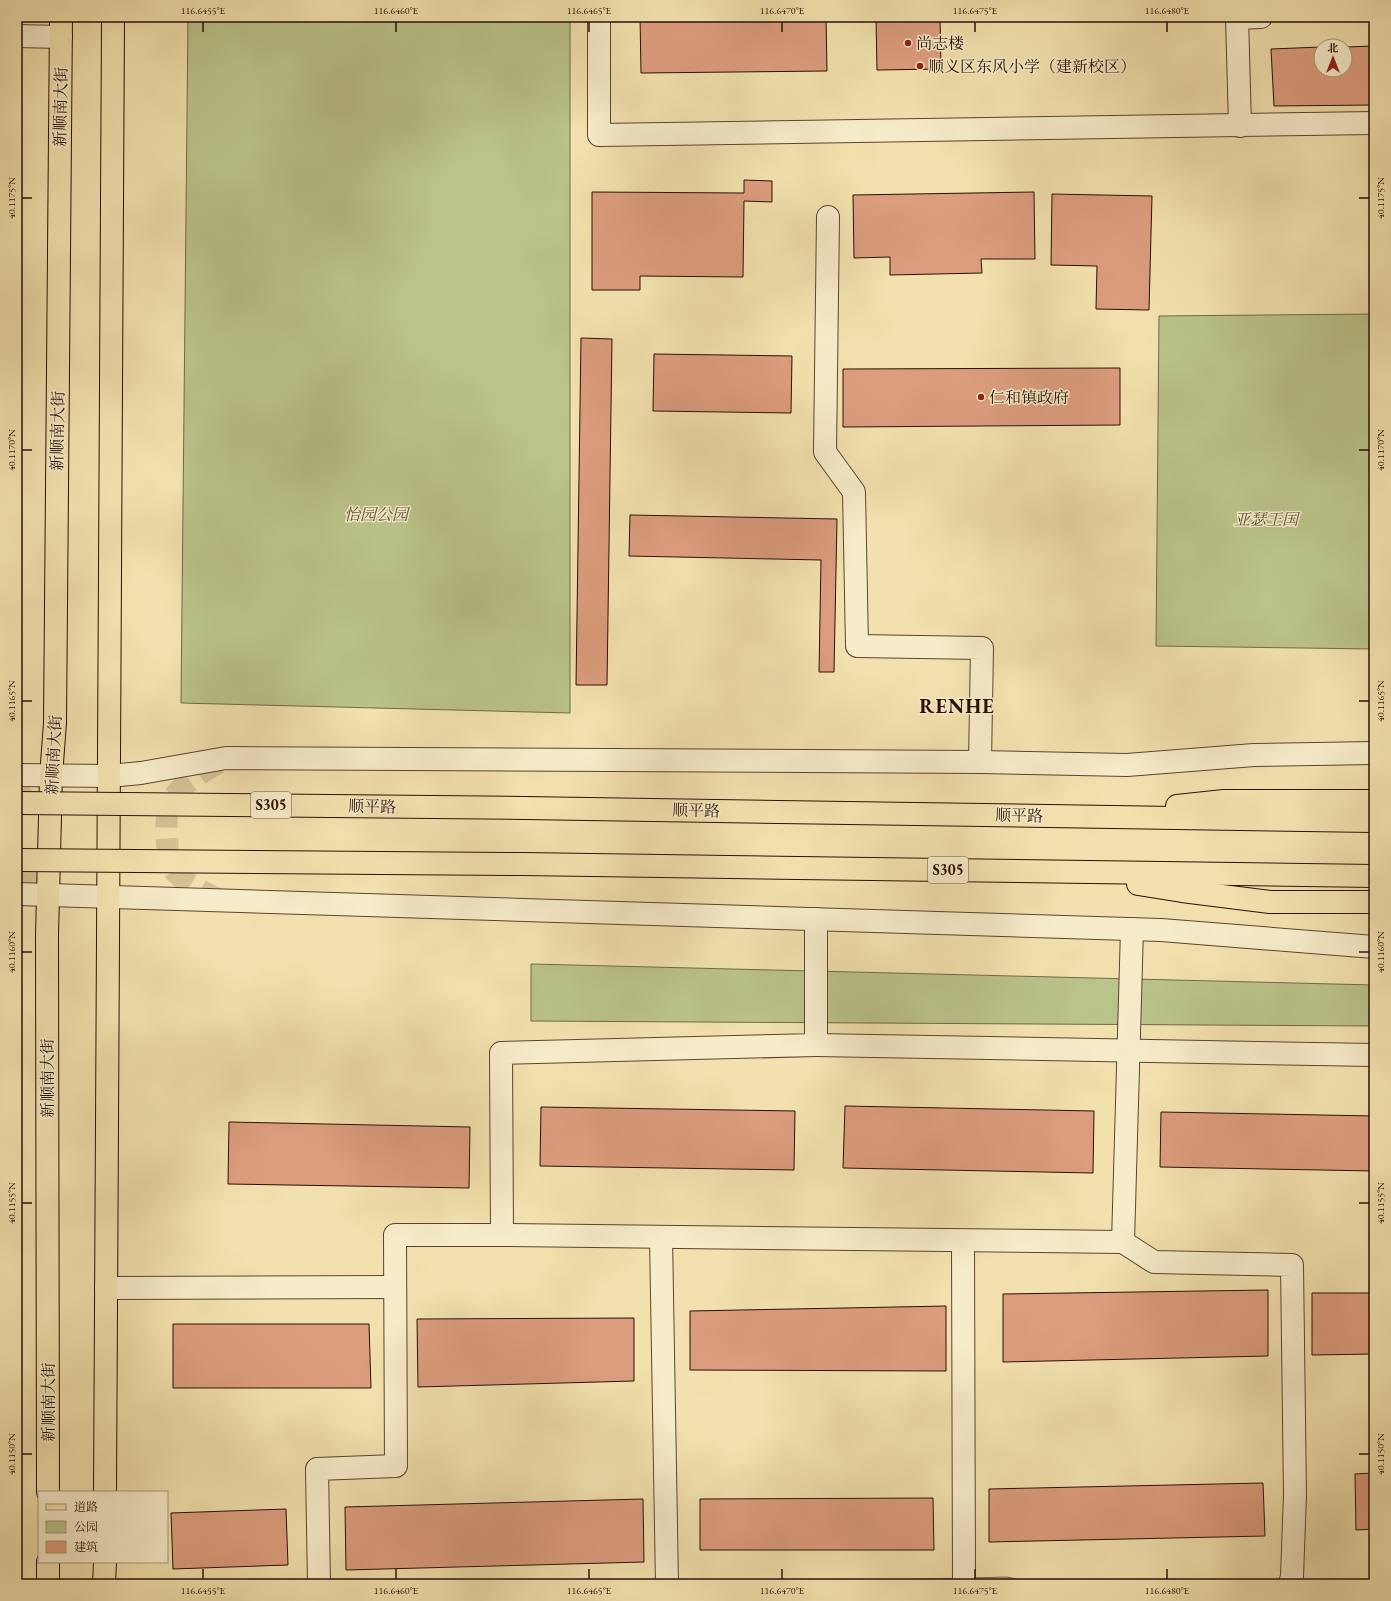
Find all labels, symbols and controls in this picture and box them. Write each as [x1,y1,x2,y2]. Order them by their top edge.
text: 116.6455°E [181,4,226,17]
text: 116.6460°E [374,4,419,17]
text: 116.6465°E [567,4,612,17]
text: 116.6470°E [760,4,805,17]
text: 116.6475°E [953,4,998,17]
text: 116.6480°E [1145,4,1190,17]
place label: 尚志楼 [916,33,964,54]
marker: 尚志楼 [903,38,913,48]
north arrow [1313,38,1353,78]
text: 北 [1328,41,1339,55]
place label: 顺义区东风小学（建新校区） [928,56,1136,77]
marker: 顺义区东风小学（建新校区） [915,61,925,71]
street label: 新顺南大街 [49,67,72,147]
text: 40.1175°N [5,177,18,219]
text: 40.1175°N [1374,177,1387,219]
place label: 仁和镇政府 [989,387,1069,408]
street label: 新顺南大街 [46,391,69,471]
marker: 仁和镇政府 [976,392,986,402]
text: 40.1170°N [5,429,18,471]
text: 40.1170°N [1374,429,1387,471]
park label: 怡园公园 [344,504,411,525]
park label: 亚瑟王国 [1234,509,1301,530]
text: 40.1165°N [5,680,18,722]
text: 40.1165°N [1374,680,1387,722]
district label: RENHE [919,693,995,719]
street label: 新顺南大街 [41,715,66,796]
road number: S305 [251,792,291,818]
street label: 顺平路 [348,796,396,817]
street label: 顺平路 [672,800,720,821]
street label: 顺平路 [995,805,1043,826]
road number: S305 [928,857,968,883]
text: 40.1160°N [5,931,18,973]
text: 40.1160°N [1374,931,1387,973]
street label: 新顺南大街 [37,1038,58,1118]
text: 40.1155°N [5,1182,18,1224]
text: 40.1155°N [1374,1182,1387,1224]
street label: 新顺南大街 [38,1362,59,1442]
text: 40.1150°N [5,1433,18,1475]
text: 40.1150°N [1374,1433,1387,1475]
legend [38,1491,168,1563]
text: 道路 [74,1499,98,1515]
text: 公园 [74,1519,98,1535]
text: 建筑 [74,1539,98,1555]
text: 116.6455°E [181,1584,226,1597]
text: 116.6460°E [374,1584,419,1597]
text: 116.6465°E [567,1584,612,1597]
text: 116.6470°E [760,1584,805,1597]
text: 116.6475°E [953,1584,998,1597]
text: 116.6480°E [1145,1584,1190,1597]

